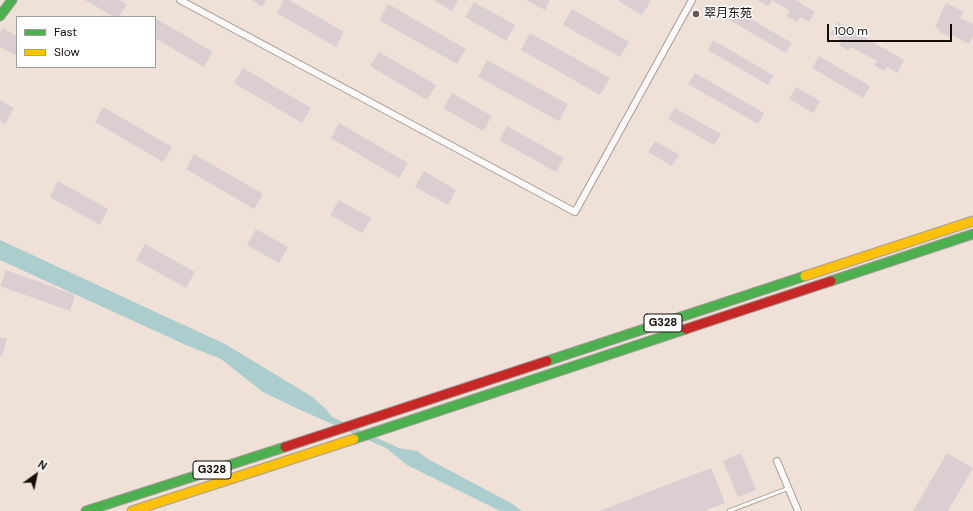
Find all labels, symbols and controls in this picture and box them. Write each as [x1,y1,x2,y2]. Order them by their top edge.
place label: 翠月东苑 [704,7,752,21]
marker: 翠月东苑 [691,9,701,19]
legend [16,16,156,68]
scale bar [829,16,954,42]
text: 100 m [834,23,868,39]
text: Fast [54,24,77,40]
text: Slow [54,44,80,60]
road number: G328 [644,314,682,332]
north arrow [16,455,56,495]
text: N [35,457,50,473]
road number: G328 [193,461,231,479]

